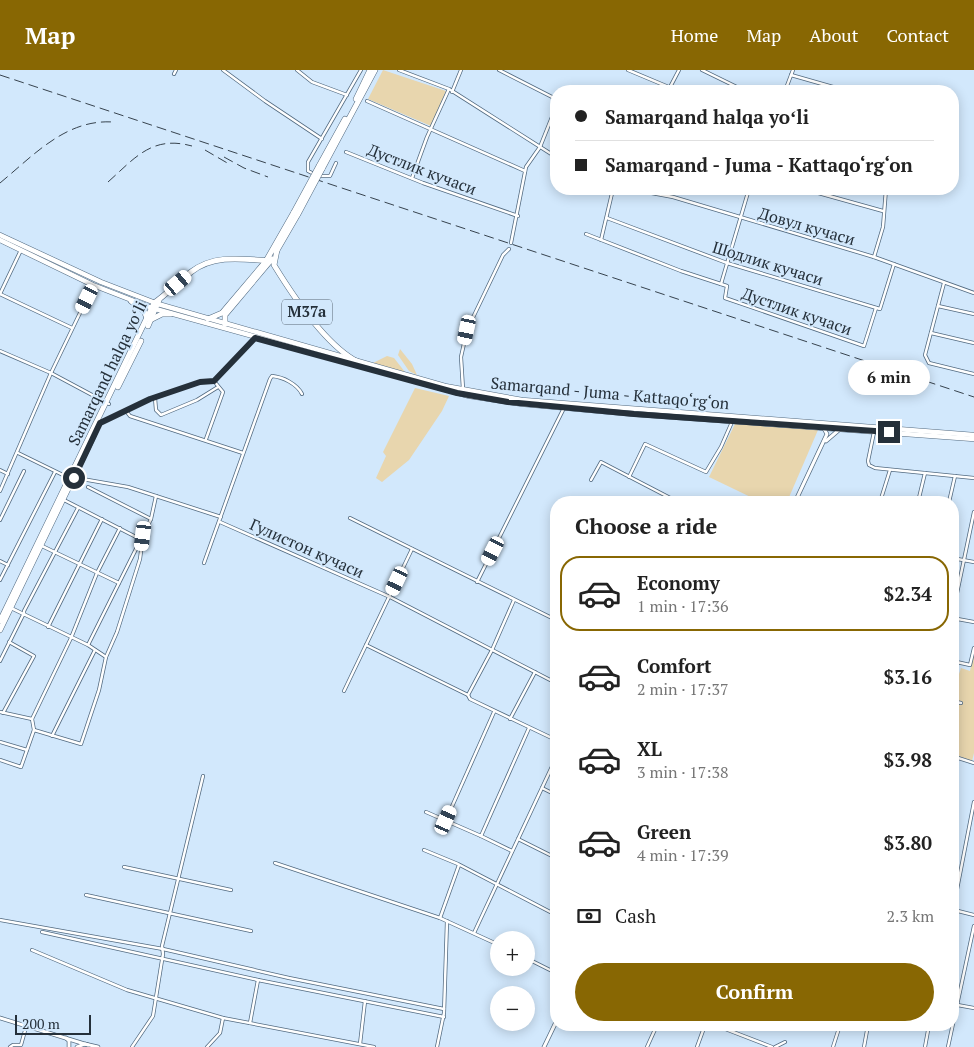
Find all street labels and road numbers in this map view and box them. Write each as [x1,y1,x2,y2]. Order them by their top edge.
street label: Дустлик кучаси [364,138,480,200]
street label: Довул кучаси [756,202,858,250]
street label: Шодлик кучаси [710,236,826,290]
street label: Дустлик кучаси [739,282,855,340]
street label: Samarqand halqa yoʻli [62,297,152,449]
road number: M37a [282,300,332,324]
street label: Samarqand - Juma - Kattaqo‘rg‘on [490,372,731,414]
street label: Гулистон кучаси [246,513,368,583]

